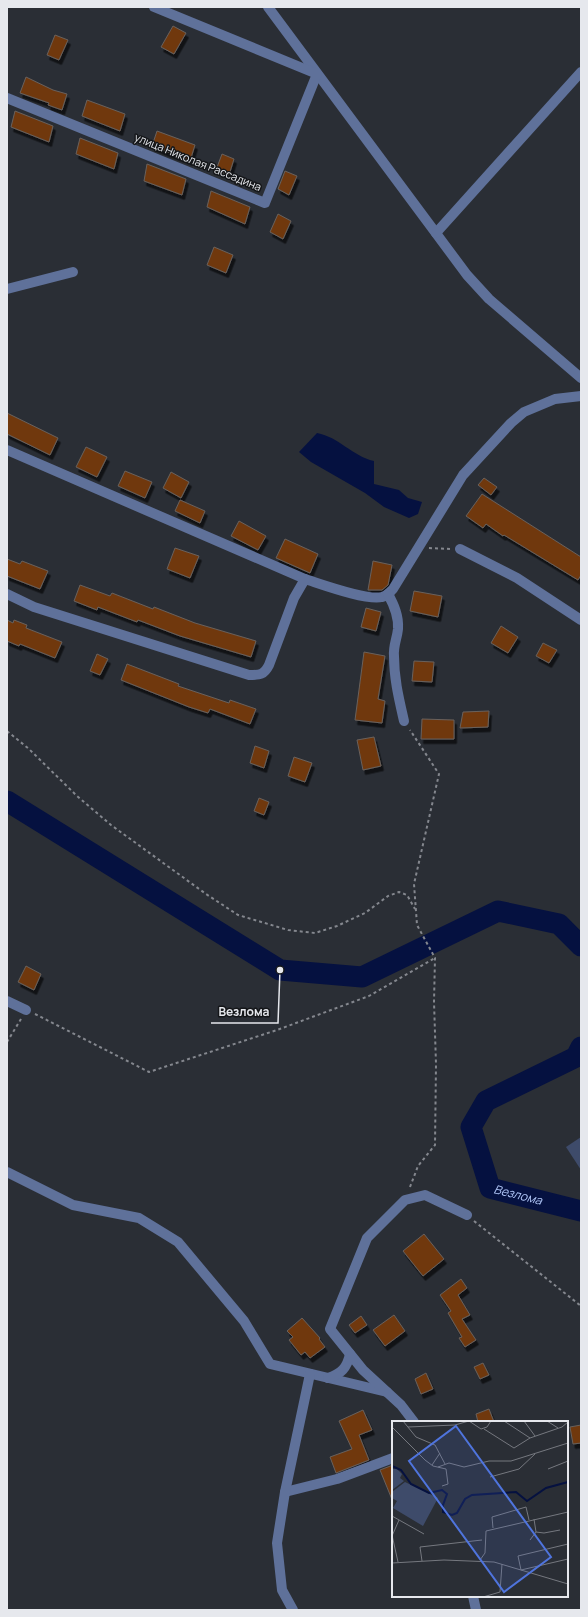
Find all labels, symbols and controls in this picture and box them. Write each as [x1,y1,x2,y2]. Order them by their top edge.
street label: улица Николая Рассадина [132,129,264,194]
callout: Везлома [211,999,278,1023]
text: Везлома [218,1003,270,1020]
water label: Везлома [492,1180,545,1209]
inset map [392,1421,568,1597]

